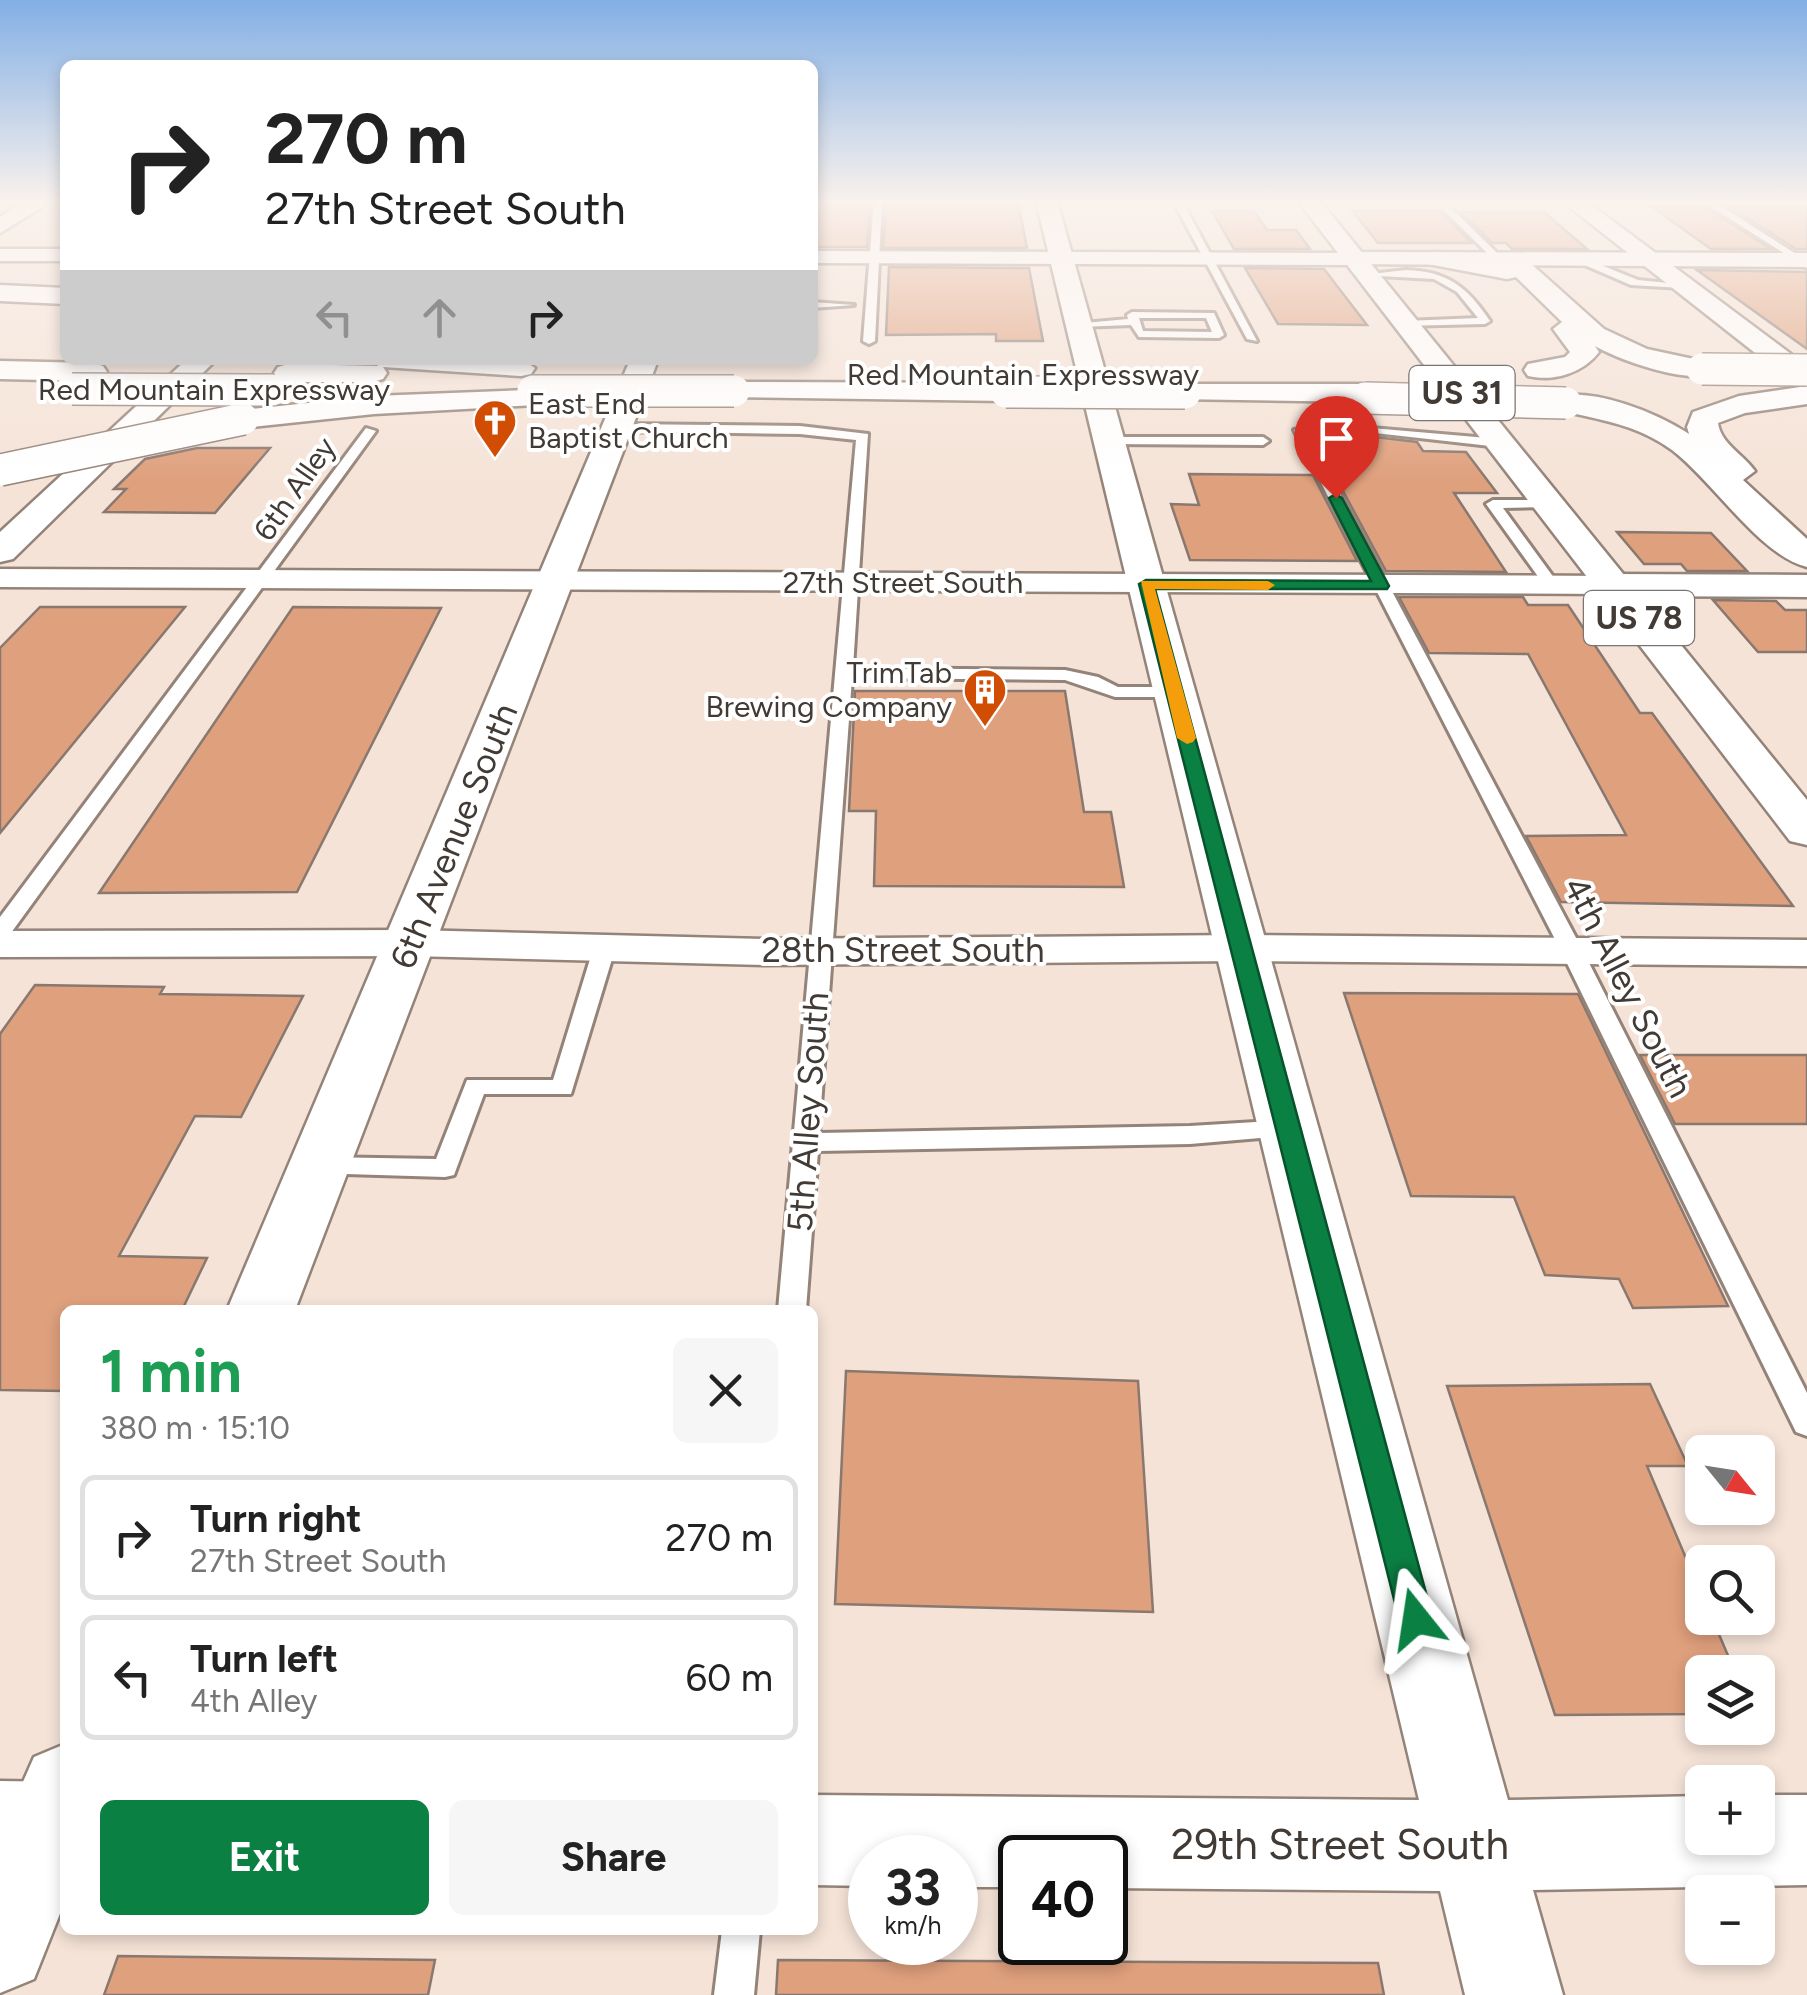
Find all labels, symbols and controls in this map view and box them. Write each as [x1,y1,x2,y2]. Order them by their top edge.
text: 270 m [265,96,468,181]
icon: right [100,100,230,230]
text: 27th Street South [265,181,626,235]
icon: left [307,290,362,345]
icon: ahead [412,290,467,345]
icon: right [517,290,572,345]
street label: Red Mountain Expressway [847,356,1199,393]
road number: US 31 [1410,366,1514,420]
street label: Red Mountain Expressway [38,371,390,408]
place label: East End Baptist Church [528,385,729,456]
pin [1294,396,1379,499]
church icon: East End Baptist Church [472,398,518,459]
icon: arrive [1309,411,1364,466]
street label: 6th Alley [246,430,344,548]
street label: 27th Street South [783,564,1023,601]
road number: US 78 [1584,591,1694,645]
place label: TrimTab Brewing Company [705,654,952,725]
building icon: TrimTab Brewing Company [962,667,1008,728]
street label: 6th Avenue South [382,697,526,975]
street label: 4th Alley South [1554,870,1702,1104]
street label: 28th Street South [761,929,1045,971]
street label: 5th Alley South [779,991,837,1233]
text: 1 min [100,1335,242,1407]
button: close [673,1338,778,1443]
text: 380 m · 15:10 [100,1409,290,1447]
north arrow [1685,1435,1775,1525]
map controls [1685,1435,1775,1965]
text: Turn right [190,1496,362,1542]
icon: right [105,1510,160,1565]
text: 270 m [665,1515,773,1561]
text: 27th Street South [190,1542,446,1580]
button: search [1685,1545,1775,1635]
position arrow [1364,1567,1468,1671]
text: Turn left [190,1636,338,1682]
icon: left [105,1650,160,1705]
text: 60 m [685,1655,773,1701]
button: layers [1685,1655,1775,1745]
text: 4th Alley [190,1682,317,1720]
button: + [1685,1765,1775,1855]
button: Exit [100,1800,429,1915]
button: Share [449,1800,778,1915]
street label: 29th Street South [1171,1819,1509,1870]
speed limit sign: 40 [998,1835,1128,1965]
text: 33 [885,1857,941,1918]
button: − [1685,1875,1775,1965]
text: km/h [884,1910,942,1940]

